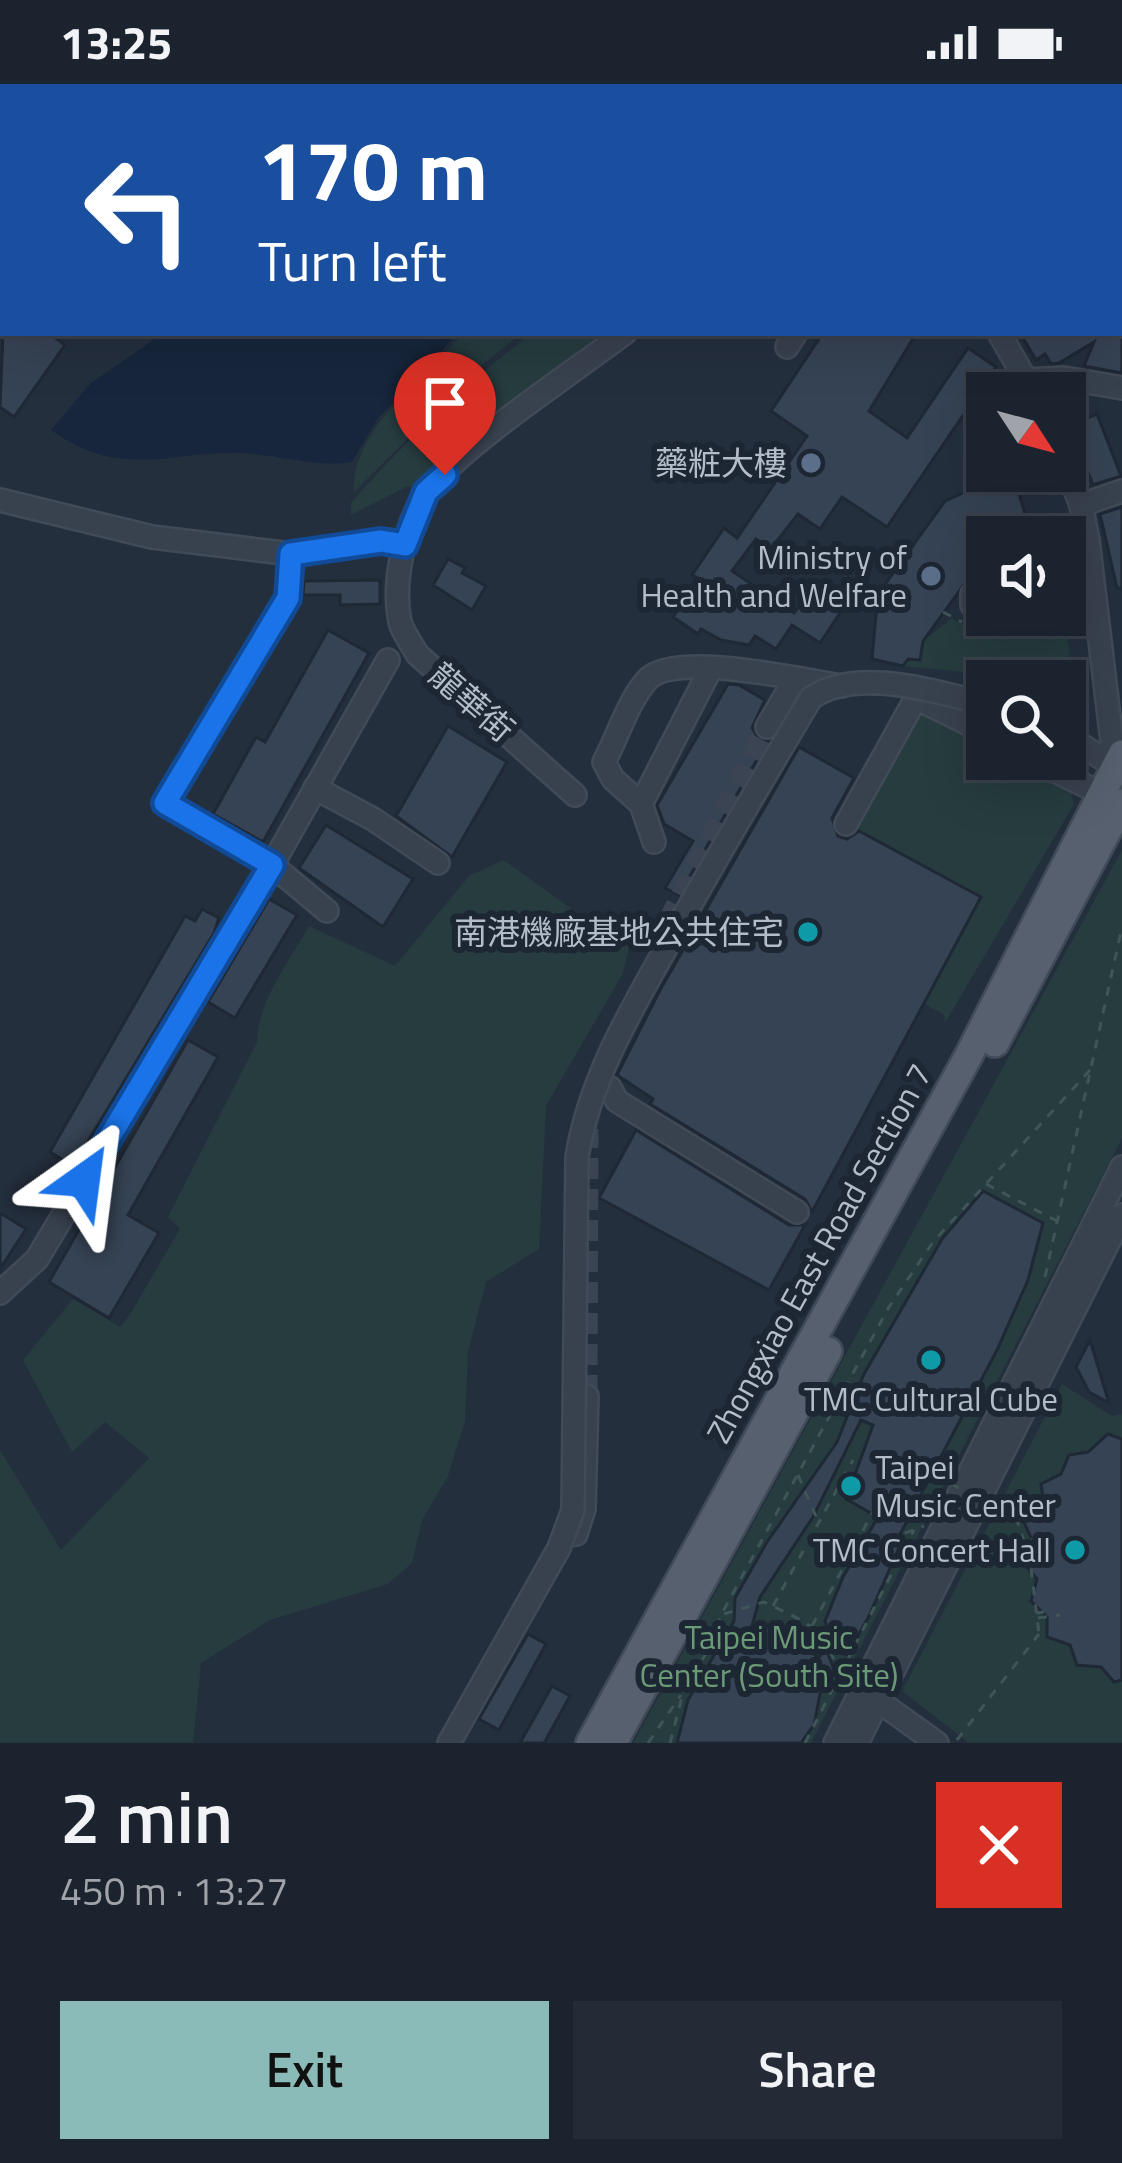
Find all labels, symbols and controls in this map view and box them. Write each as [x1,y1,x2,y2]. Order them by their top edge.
text: 13:25 [60,8,172,76]
text: 170 m [258,105,488,233]
icon: left [60,132,216,288]
text: Turn left [258,220,447,302]
pin [394,352,496,475]
icon: arrive [412,370,478,436]
north arrow [966,372,1086,492]
map controls [966,372,1086,780]
place label: 藥粧大樓 [655,438,787,488]
marker: 藥粧大樓 [798,450,824,476]
button: sound [966,516,1086,636]
place label: Ministry of Health and Welfare [640,532,907,620]
marker: Ministry of Health and Welfare [918,563,944,589]
street label: 龍華街 [418,651,526,753]
button: search [966,660,1086,780]
place label: 南港機廠基地公共住宅 [454,907,784,957]
marker: 南港機廠基地公共住宅 [795,919,821,945]
street label: Zhongxiao East Road Section 7 [694,1054,944,1452]
position arrow [21,1117,147,1243]
marker: TMC Cultural Cube [918,1347,944,1373]
place label: TMC Cultural Cube [804,1374,1058,1424]
place label: Taipei Music Center [875,1442,1056,1530]
marker: Taipei Music Center [838,1473,864,1499]
place label: TMC Concert Hall [813,1525,1051,1575]
marker: TMC Concert Hall [1062,1537,1088,1563]
park label: Taipei Music Center (South Site) [640,1612,898,1700]
text: 2 min [60,1761,233,1871]
button: close [936,1782,1062,1908]
text: 450 m · 13:27 [60,1861,288,1920]
button: Exit [60,2001,549,2139]
button: Share [573,2001,1062,2139]

